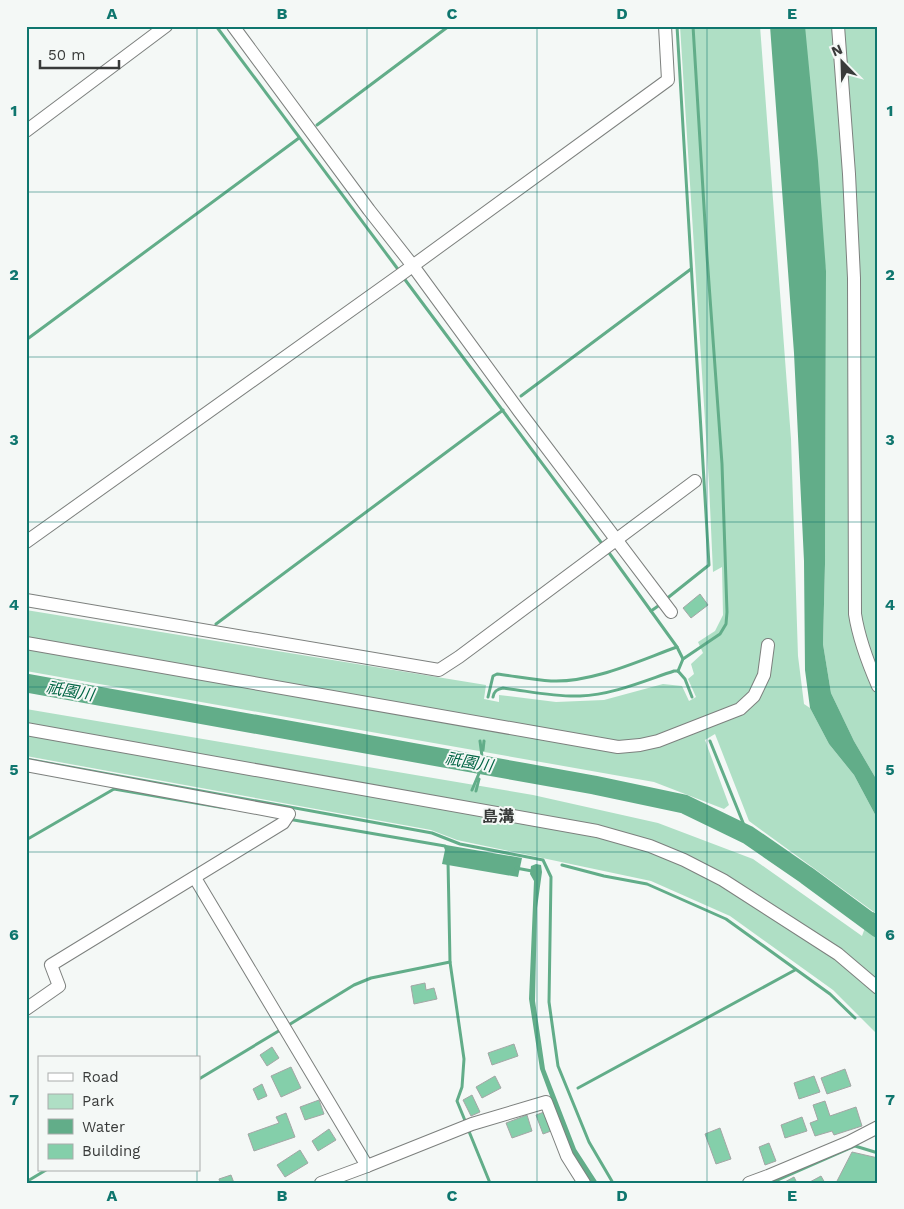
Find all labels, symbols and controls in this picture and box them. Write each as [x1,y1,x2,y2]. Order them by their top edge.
text: A [107,4,118,23]
text: B [277,4,288,23]
text: C [447,4,458,23]
text: D [616,4,628,23]
text: E [787,4,797,23]
scale bar [40,38,119,70]
north arrow [816,38,866,88]
text: N [829,41,845,59]
text: 50 m [48,46,85,64]
text: 1 [11,101,17,120]
text: 1 [887,101,893,120]
text: 2 [9,265,19,284]
text: 2 [885,265,895,284]
text: 3 [9,430,19,449]
text: 3 [885,430,895,449]
text: 4 [9,595,19,614]
text: 4 [885,595,895,614]
water label: 祇園川 [45,677,97,705]
water label: 祇園川 [444,748,496,776]
text: 5 [9,760,19,779]
text: 5 [885,760,895,779]
district label: 島溝 [482,807,514,826]
text: 6 [9,925,19,944]
text: 6 [885,925,895,944]
legend [38,1056,200,1172]
text: Road [82,1068,119,1086]
text: 7 [9,1090,19,1109]
text: 7 [885,1090,895,1109]
text: Park [82,1092,115,1110]
text: Water [82,1118,125,1136]
text: Building [82,1142,140,1160]
text: A [107,1186,118,1205]
text: B [277,1186,288,1205]
text: C [447,1186,458,1205]
text: D [616,1186,628,1205]
text: E [787,1186,797,1205]

